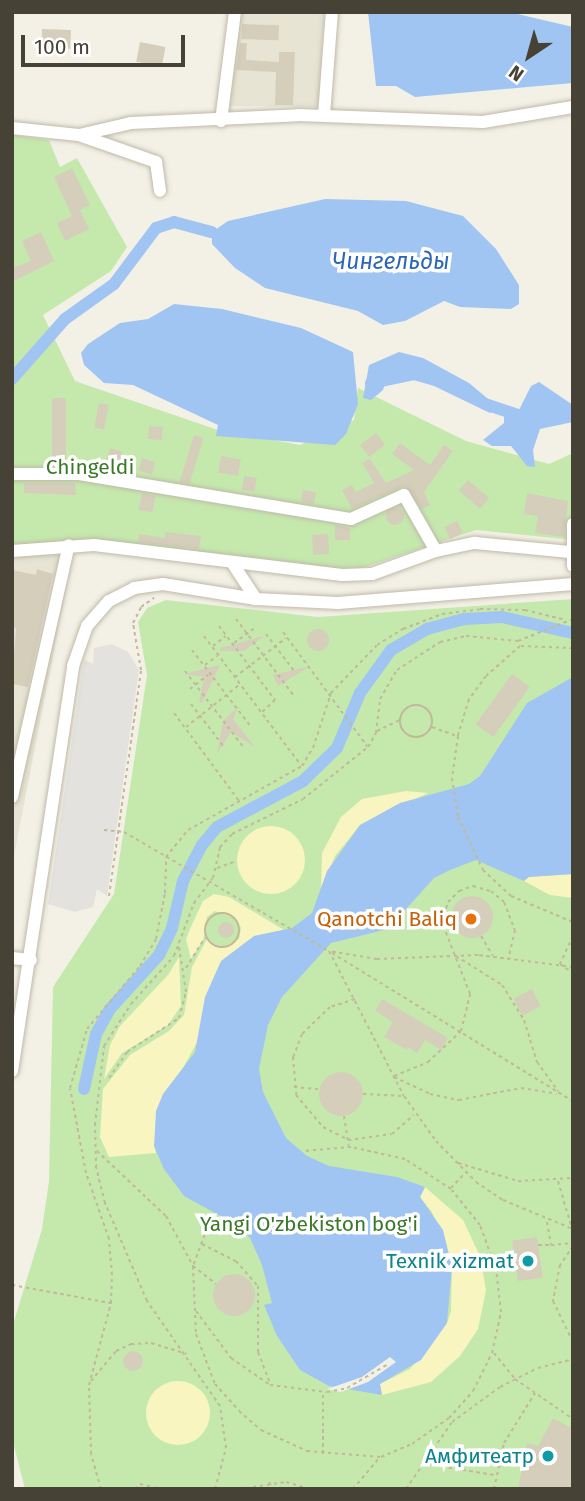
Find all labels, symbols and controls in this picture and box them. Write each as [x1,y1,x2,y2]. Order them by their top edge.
scale bar [24,21,189,65]
north arrow [494,21,564,91]
text: 100 m [34,34,90,60]
text: N [505,60,528,86]
water label: Чингельды [332,247,450,275]
park label: Chingeldi [46,454,134,480]
place label: Qanotchi Baliq [317,906,457,932]
marker: Qanotchi Baliq [463,911,479,927]
park label: Yangi O'zbekiston bog'i [200,1211,418,1237]
place label: Texnik xizmat [386,1248,514,1274]
marker: Texnik xizmat [520,1253,536,1269]
place label: Амфитеатр [425,1443,534,1469]
marker: Амфитеатр [540,1448,556,1464]

